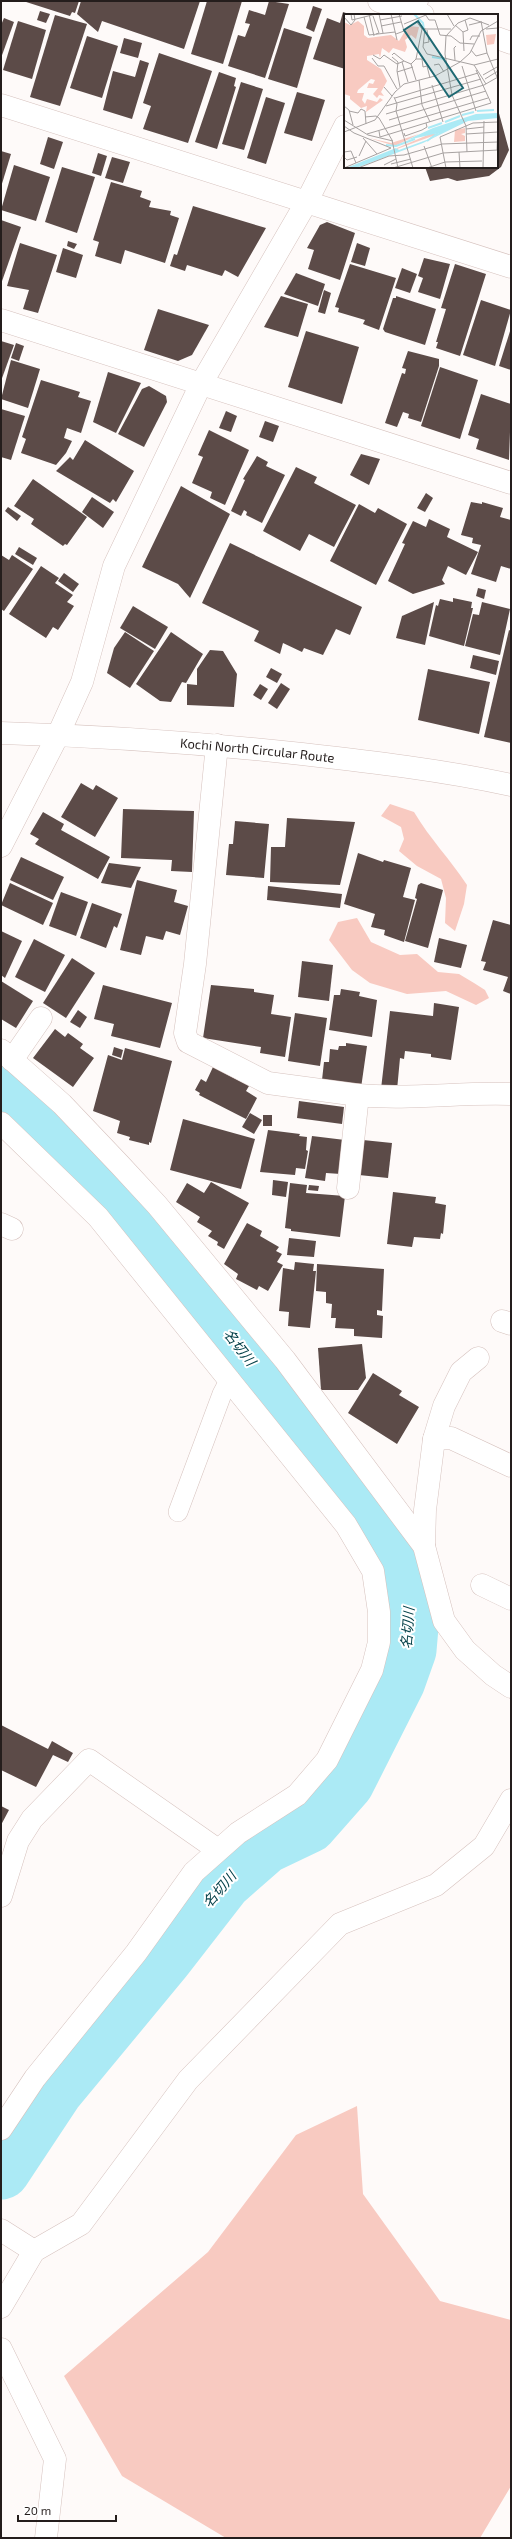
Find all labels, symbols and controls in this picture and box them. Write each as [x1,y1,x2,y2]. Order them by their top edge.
inset map [344,14,498,168]
street label: Kochi North Circular Route [179,735,336,766]
water label: 名切川 [220,1325,261,1370]
water label: 名切川 [397,1604,417,1650]
water label: 名切川 [199,1866,241,1910]
scale bar [18,2497,116,2523]
text: 20 m [24,2503,51,2517]

